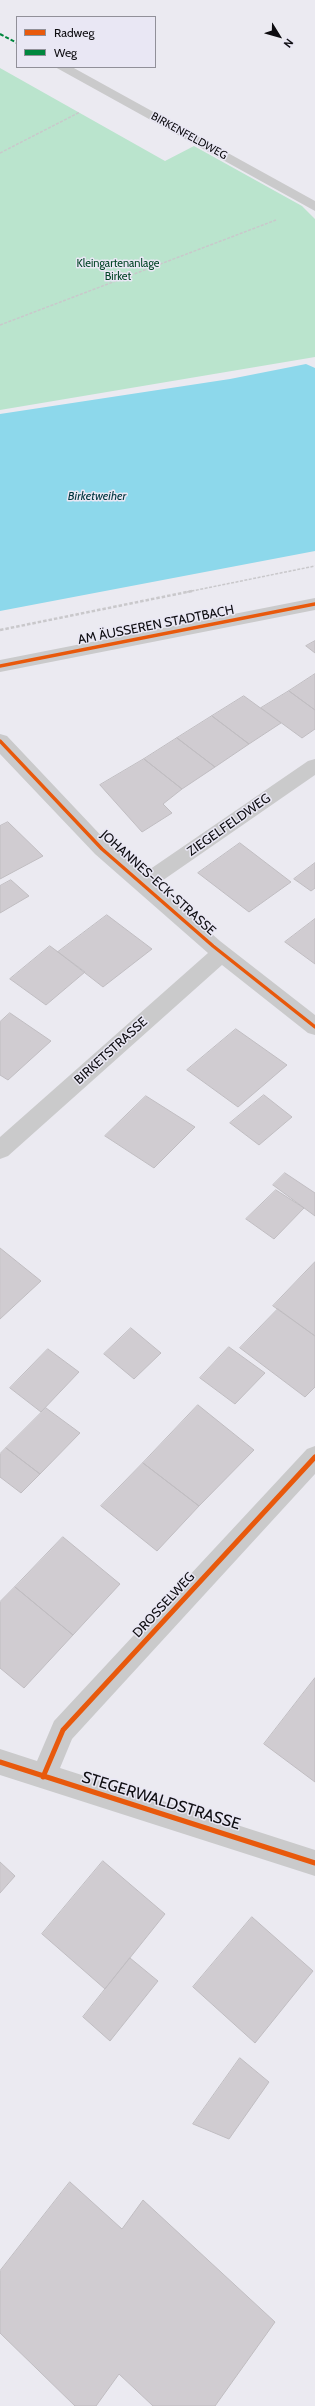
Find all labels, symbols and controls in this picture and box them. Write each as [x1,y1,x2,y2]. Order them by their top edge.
legend [16,16,156,68]
north arrow [259,16,299,56]
text: Radweg [54,25,94,40]
text: N [281,36,297,51]
text: Weg [54,45,77,60]
street label: BIRKENFELDWEG [149,110,229,162]
park label: Kleingartenanlage Birket [77,257,159,283]
water label: Birketweiher [68,489,126,503]
street label: AM ÄUSSEREN STADTBACH [77,602,235,648]
street label: ZIEGELFELDWEG [184,791,274,859]
street label: JOHANNES-ECK-STRASSE [97,827,219,939]
street label: BIRKETSTRASSE [71,1014,151,1088]
street label: DROSSELWEG [130,1569,198,1641]
street label: STEGERWALDSTRASSE [79,1768,243,1834]

